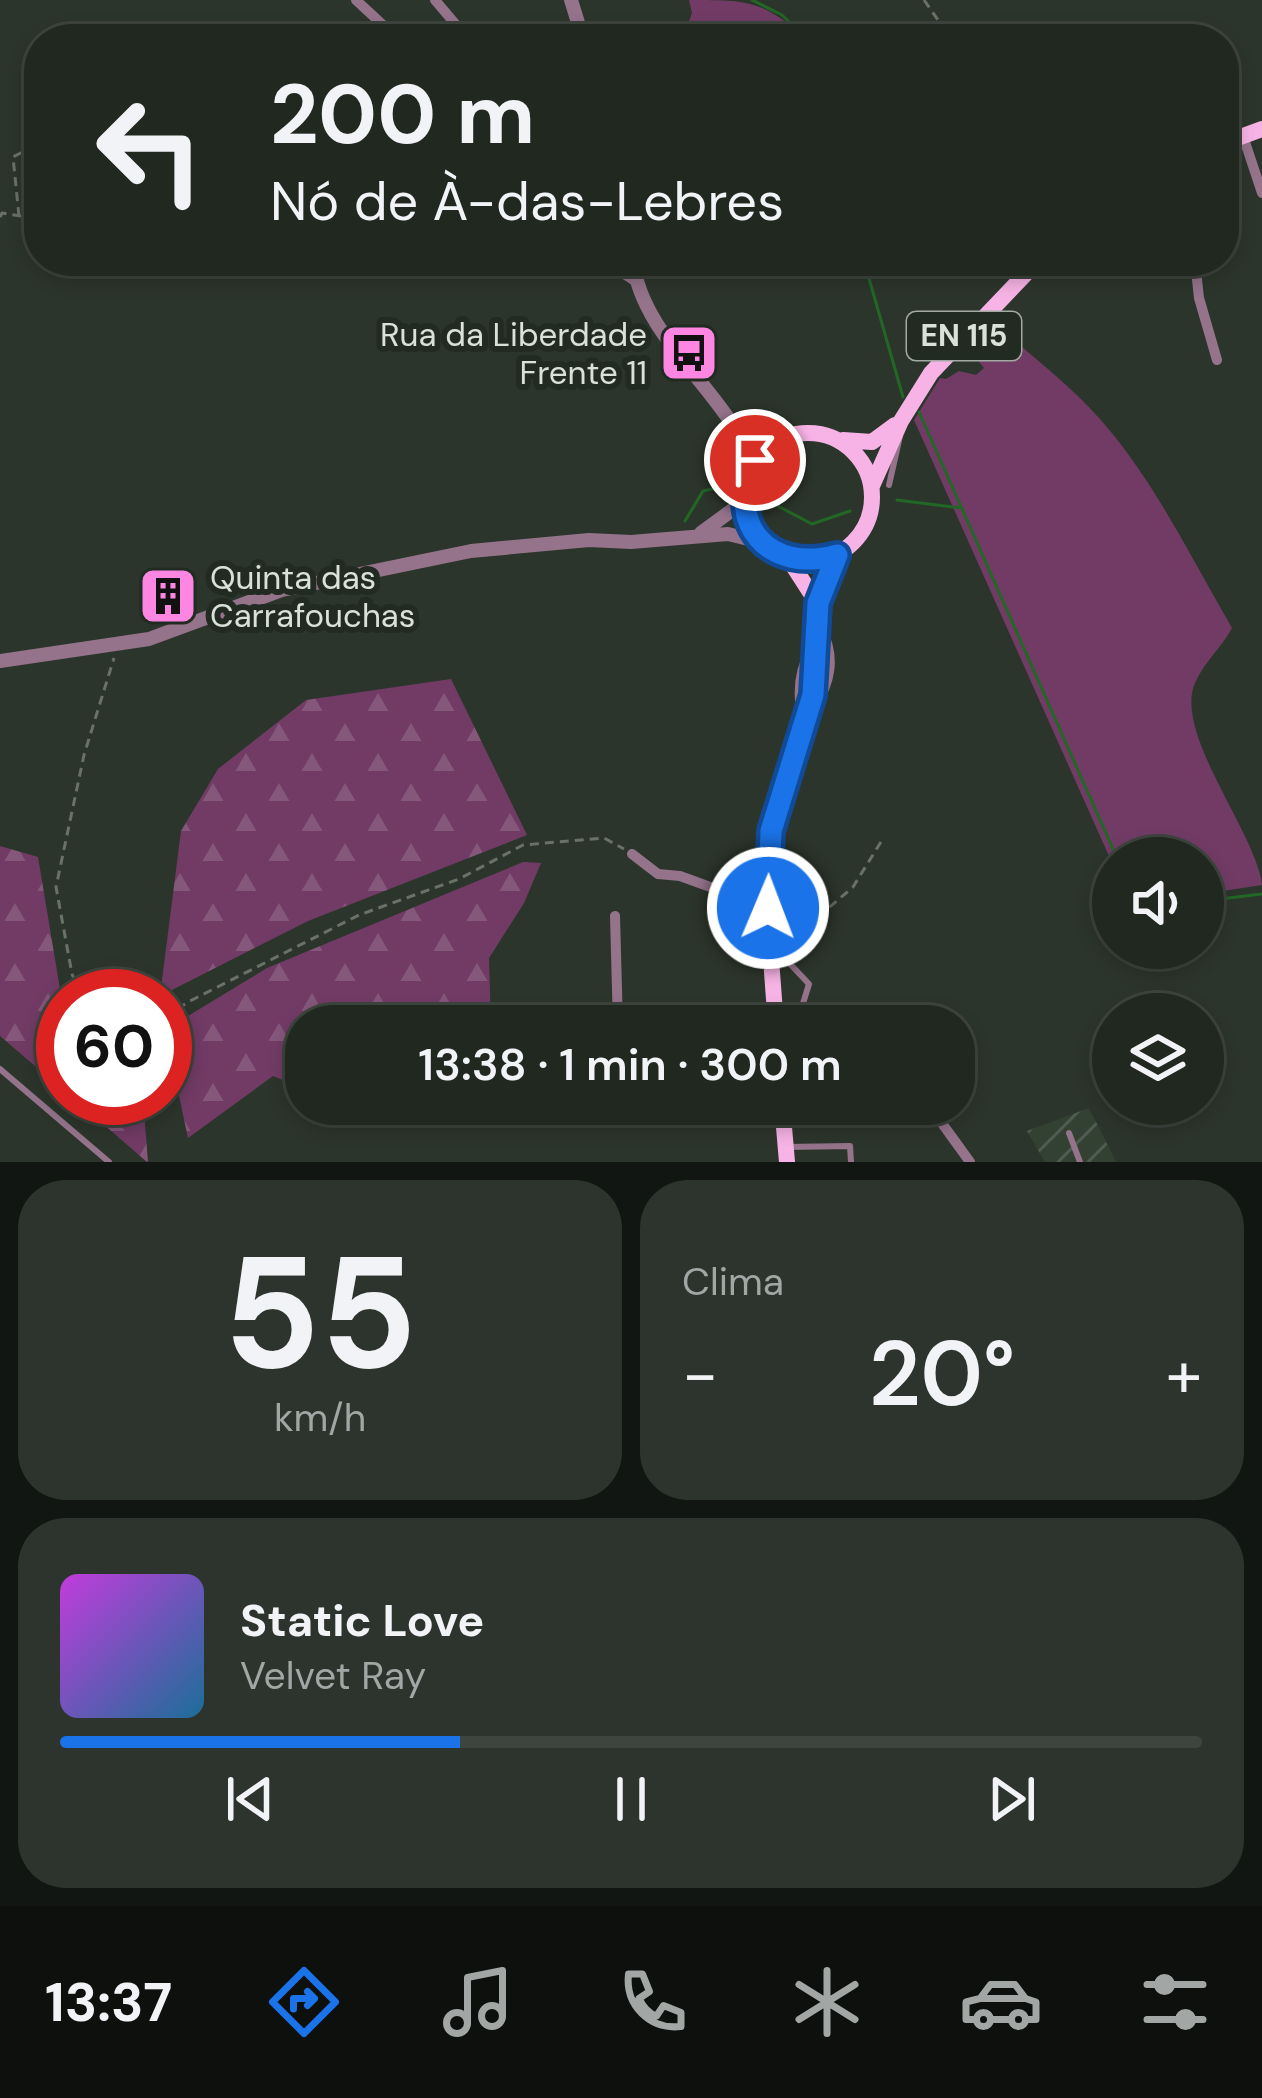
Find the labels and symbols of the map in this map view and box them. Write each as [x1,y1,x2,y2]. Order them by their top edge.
road number: EN 115 [907,312,1021,360]
place label: Rua da Liberdade Frente 11 [380,313,647,394]
bus stop icon: Rua da Liberdade Frente 11 [658,322,720,384]
pin [704,409,806,511]
place label: Quinta das Carrafouchas [210,556,415,637]
building icon: Quinta das Carrafouchas [137,565,199,627]
position arrow [705,845,831,971]
speed limit sign: 60 [36,969,192,1125]

